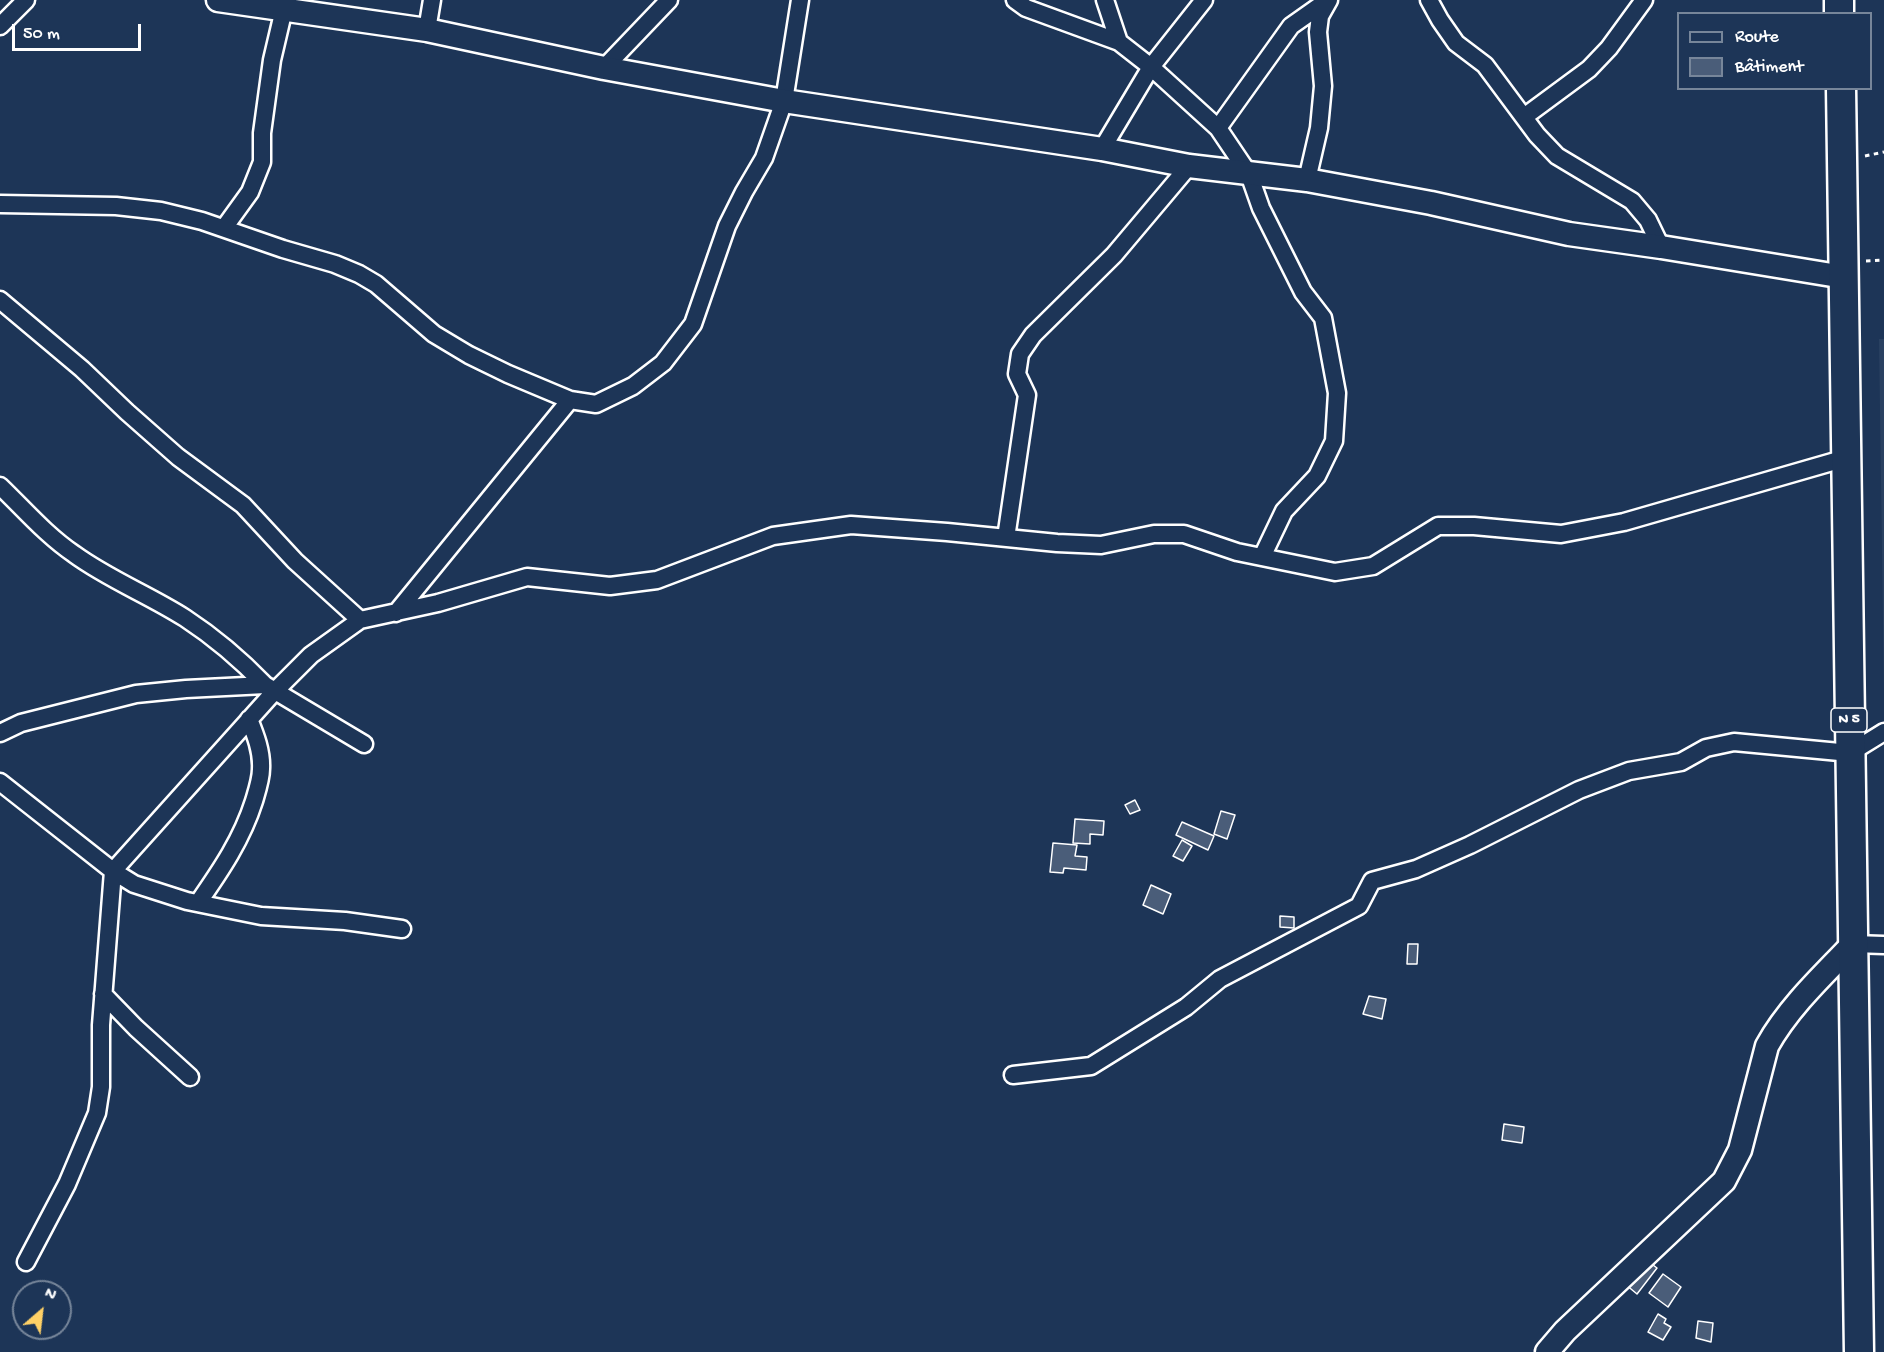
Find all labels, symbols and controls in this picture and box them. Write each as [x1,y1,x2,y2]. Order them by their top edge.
scale bar [15,12,144,50]
legend [1677,12,1872,90]
text: 50 m [23,24,60,45]
text: Route [1735,27,1779,48]
text: Bâtiment [1735,57,1803,78]
road number: N 5 [1831,708,1867,732]
north arrow [12,1280,72,1340]
text: N [41,1285,59,1306]

